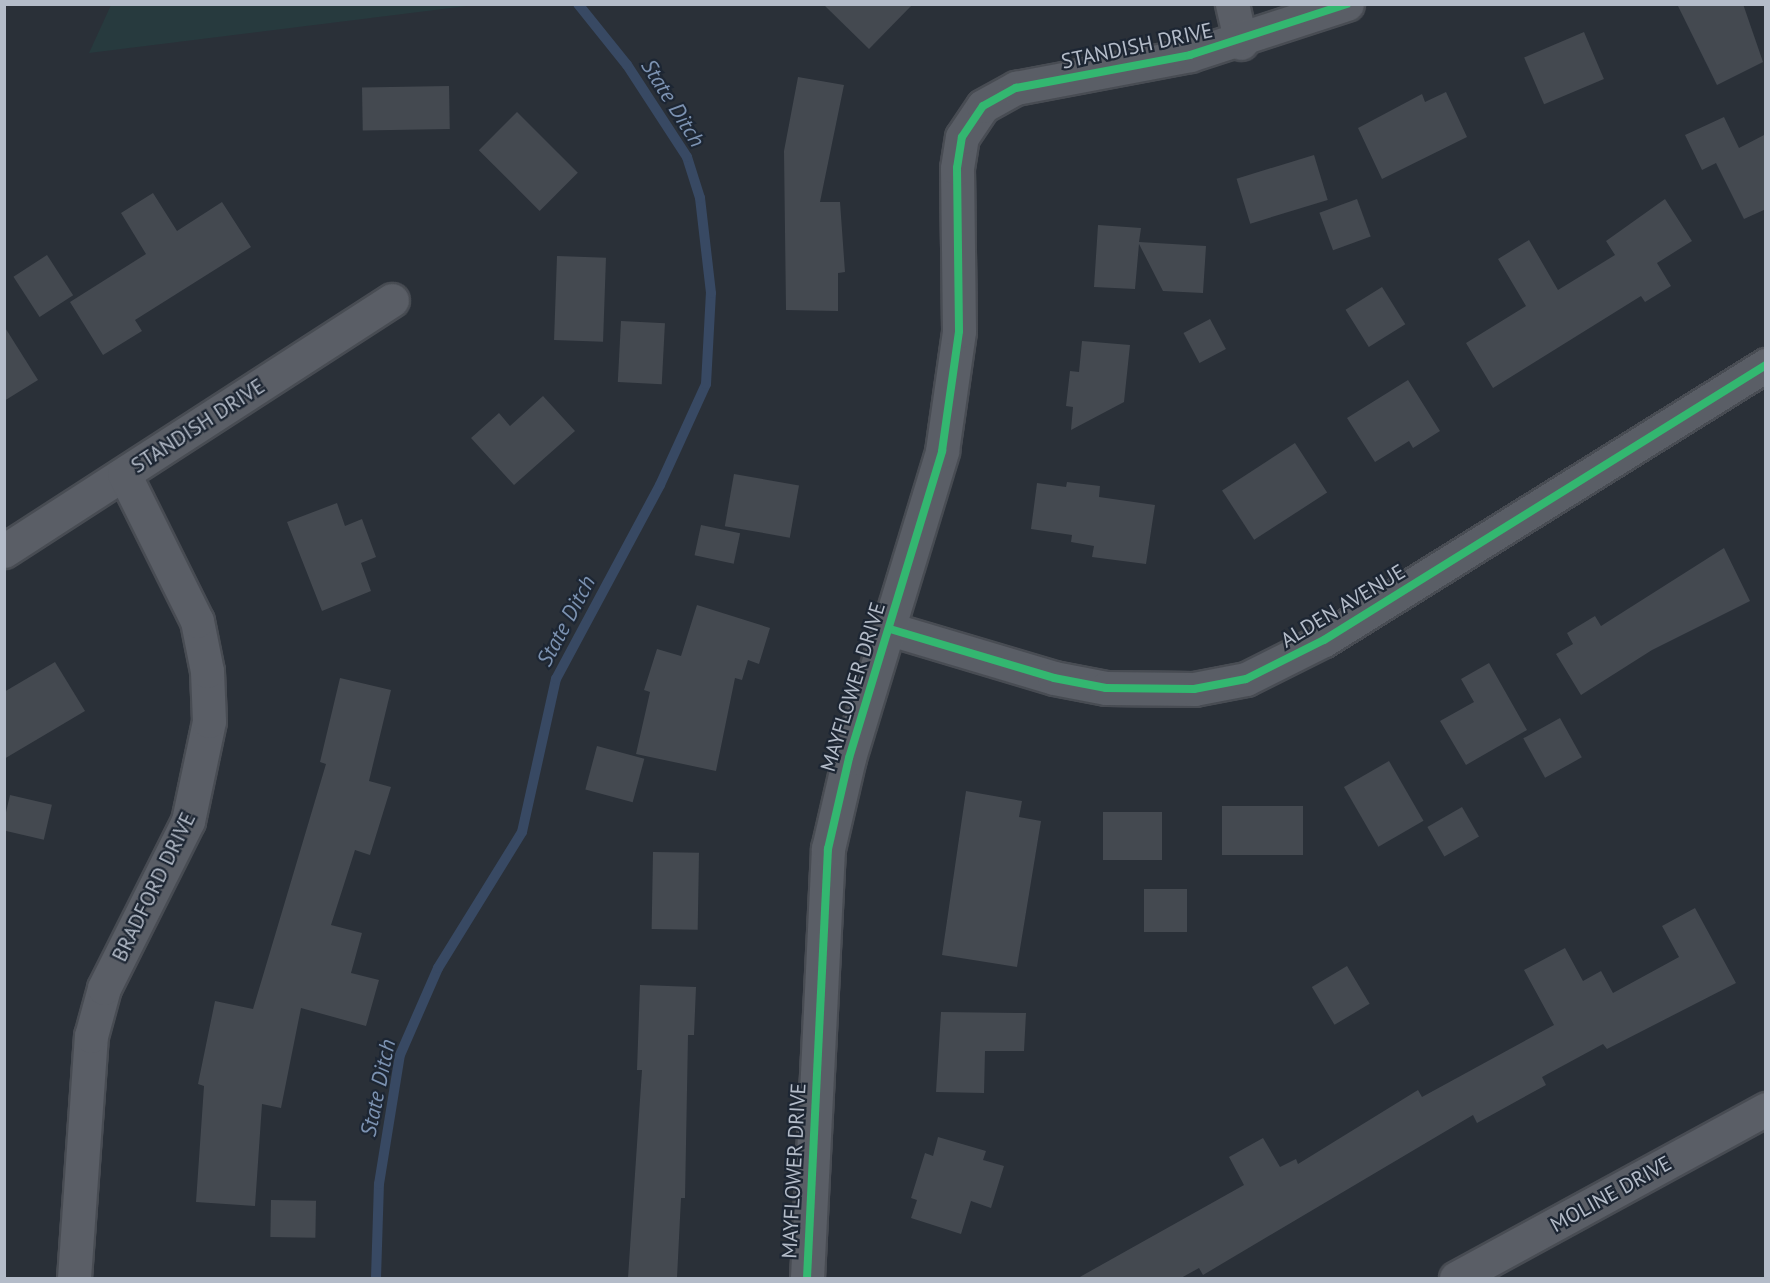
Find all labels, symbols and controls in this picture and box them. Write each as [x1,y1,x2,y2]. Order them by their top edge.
street label: STANDISH DRIVE [1059,18,1215,74]
water label: State Ditch [636,54,710,152]
street label: STANDISH DRIVE [127,373,269,479]
street label: ALDEN AVENUE [1276,559,1410,653]
water label: State Ditch [531,571,601,671]
street label: MAYFLOWER DRIVE [815,599,891,775]
street label: BRADFORD DRIVE [107,808,201,966]
water label: State Ditch [355,1037,401,1139]
street label: MAYFLOWER DRIVE [777,1083,811,1259]
street label: MOLINE DRIVE [1546,1150,1676,1238]

